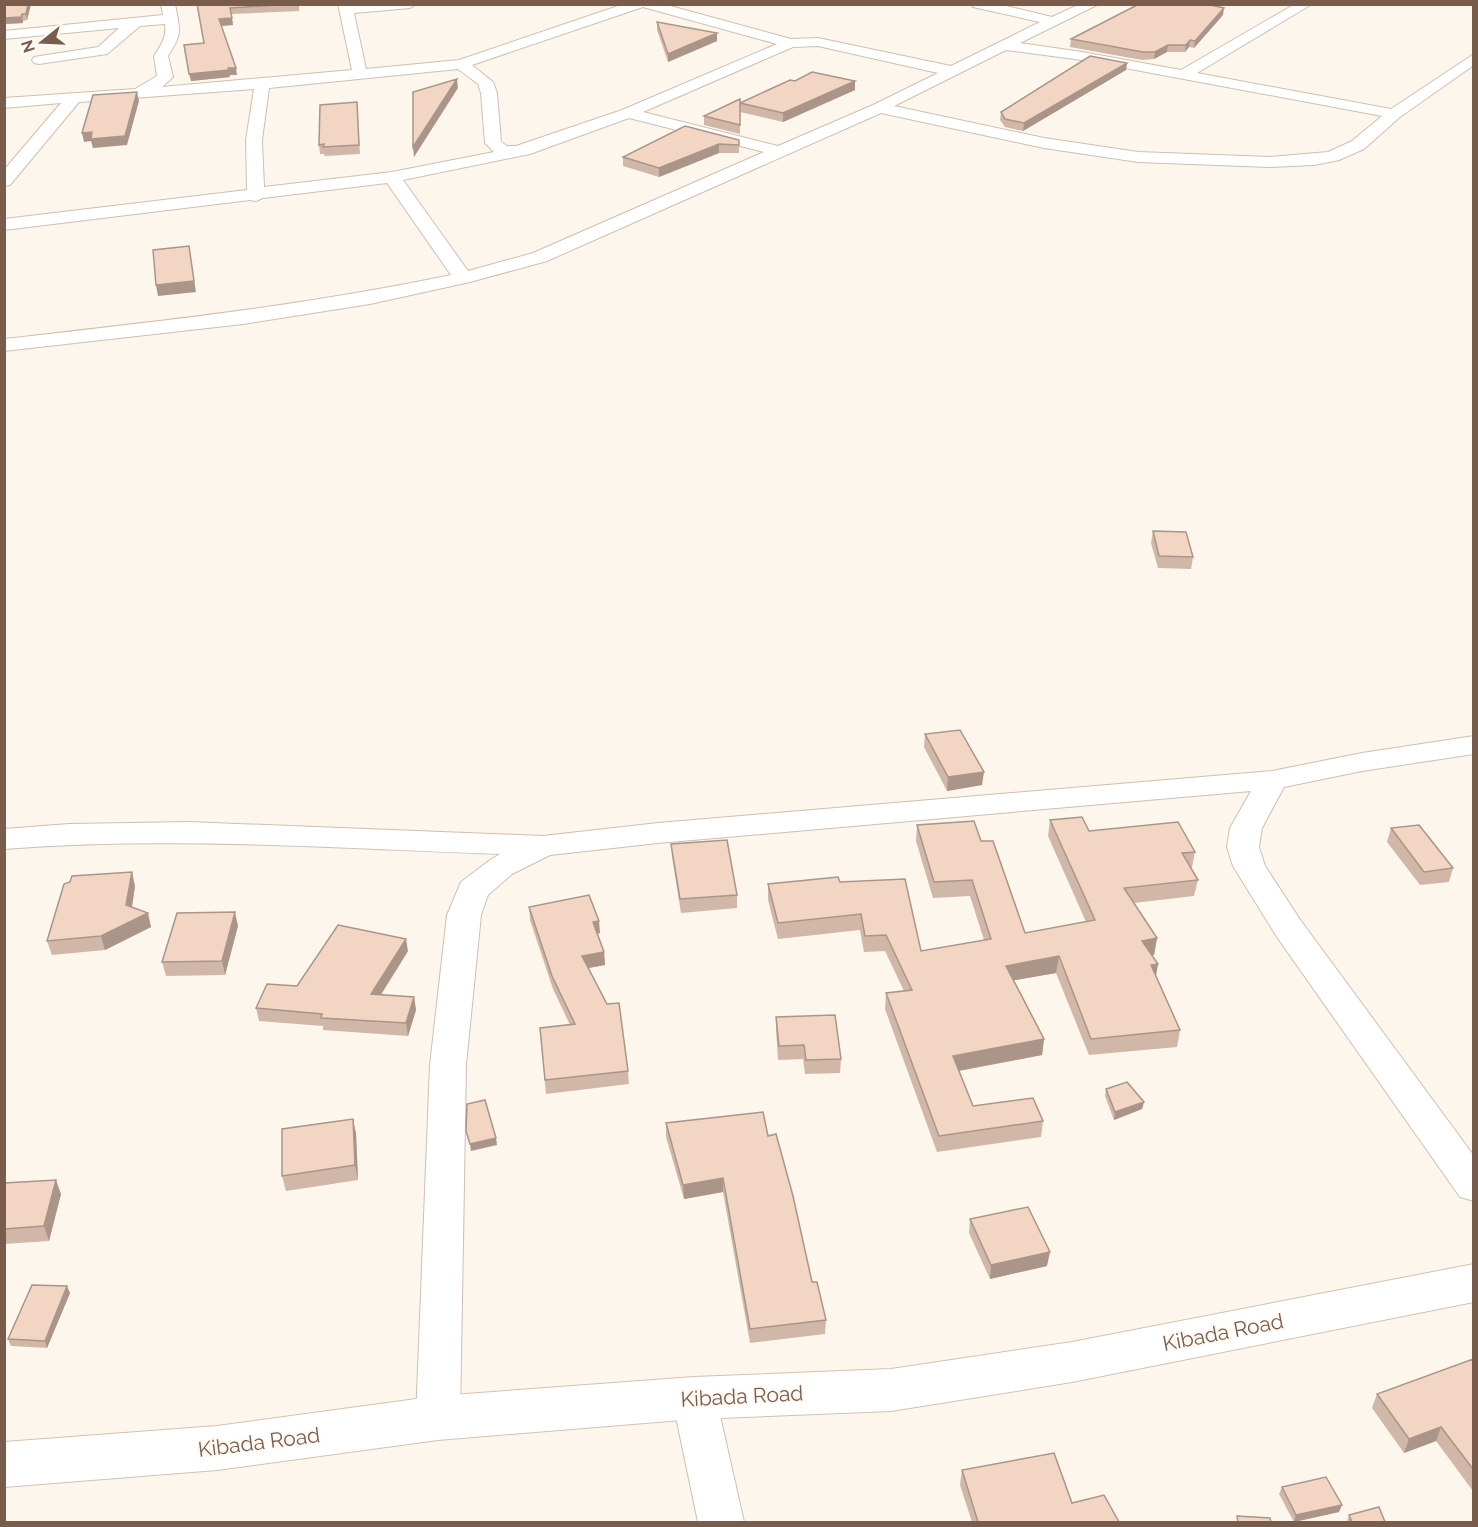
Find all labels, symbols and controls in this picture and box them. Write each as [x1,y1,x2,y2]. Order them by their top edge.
north arrow [12,12,72,72]
text: N [17,38,39,55]
street label: Kibada Road [1160,1308,1286,1356]
street label: Kibada Road [680,1380,804,1412]
street label: Kibada Road [197,1422,321,1462]

